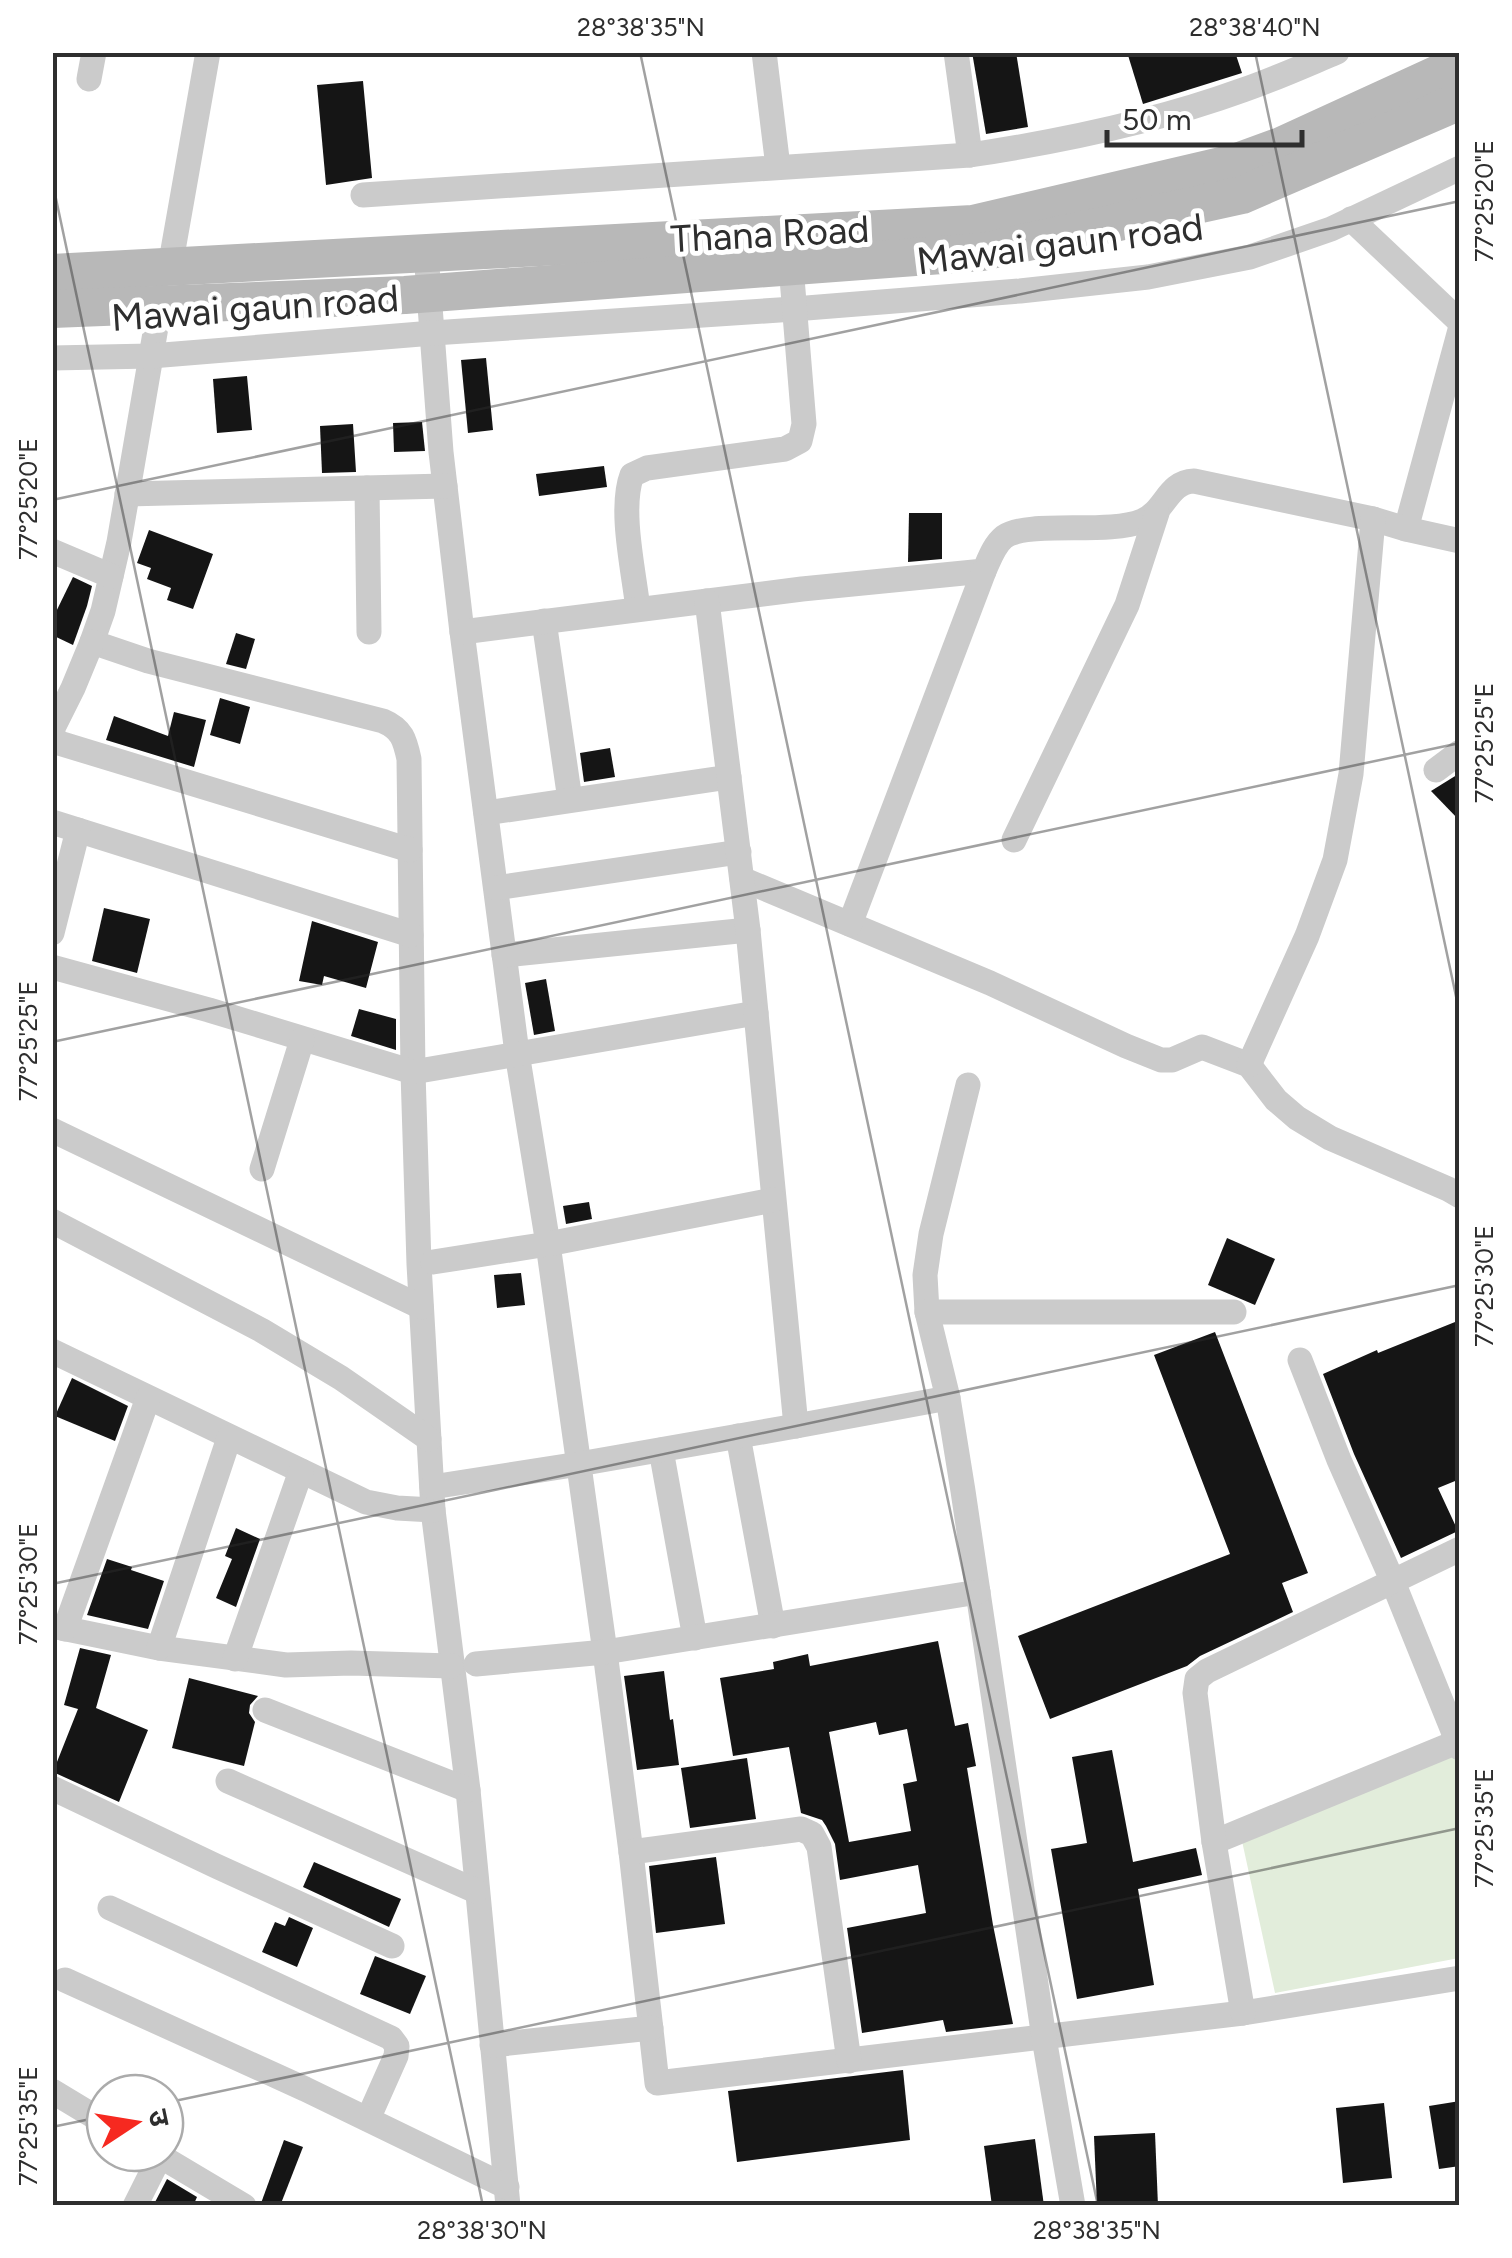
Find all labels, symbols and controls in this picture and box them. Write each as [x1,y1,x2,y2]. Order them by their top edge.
text: 28°38'35"N [577,12,705,42]
text: 28°38'40"N [1189,12,1321,42]
scale bar [1107,85,1302,147]
text: 50 m [1122,101,1191,138]
text: 77°25'20"E [1469,140,1499,262]
street label: Mawai gaun road [914,204,1206,284]
street label: Thana Road [669,206,871,262]
street label: Mawai gaun road [110,275,400,341]
text: 77°25'20"E [13,438,43,560]
text: 77°25'25"E [1469,683,1499,803]
text: 77°25'25"E [13,981,43,1101]
text: 77°25'30"E [1469,1225,1499,1347]
text: 77°25'30"E [13,1523,43,1645]
text: 77°25'35"E [1469,1768,1499,1888]
text: 77°25'35"E [13,2066,43,2186]
north arrow [85,2073,185,2173]
text: उ [141,2106,178,2130]
text: 28°38'30"N [417,2215,547,2245]
text: 28°38'35"N [1033,2215,1161,2245]

